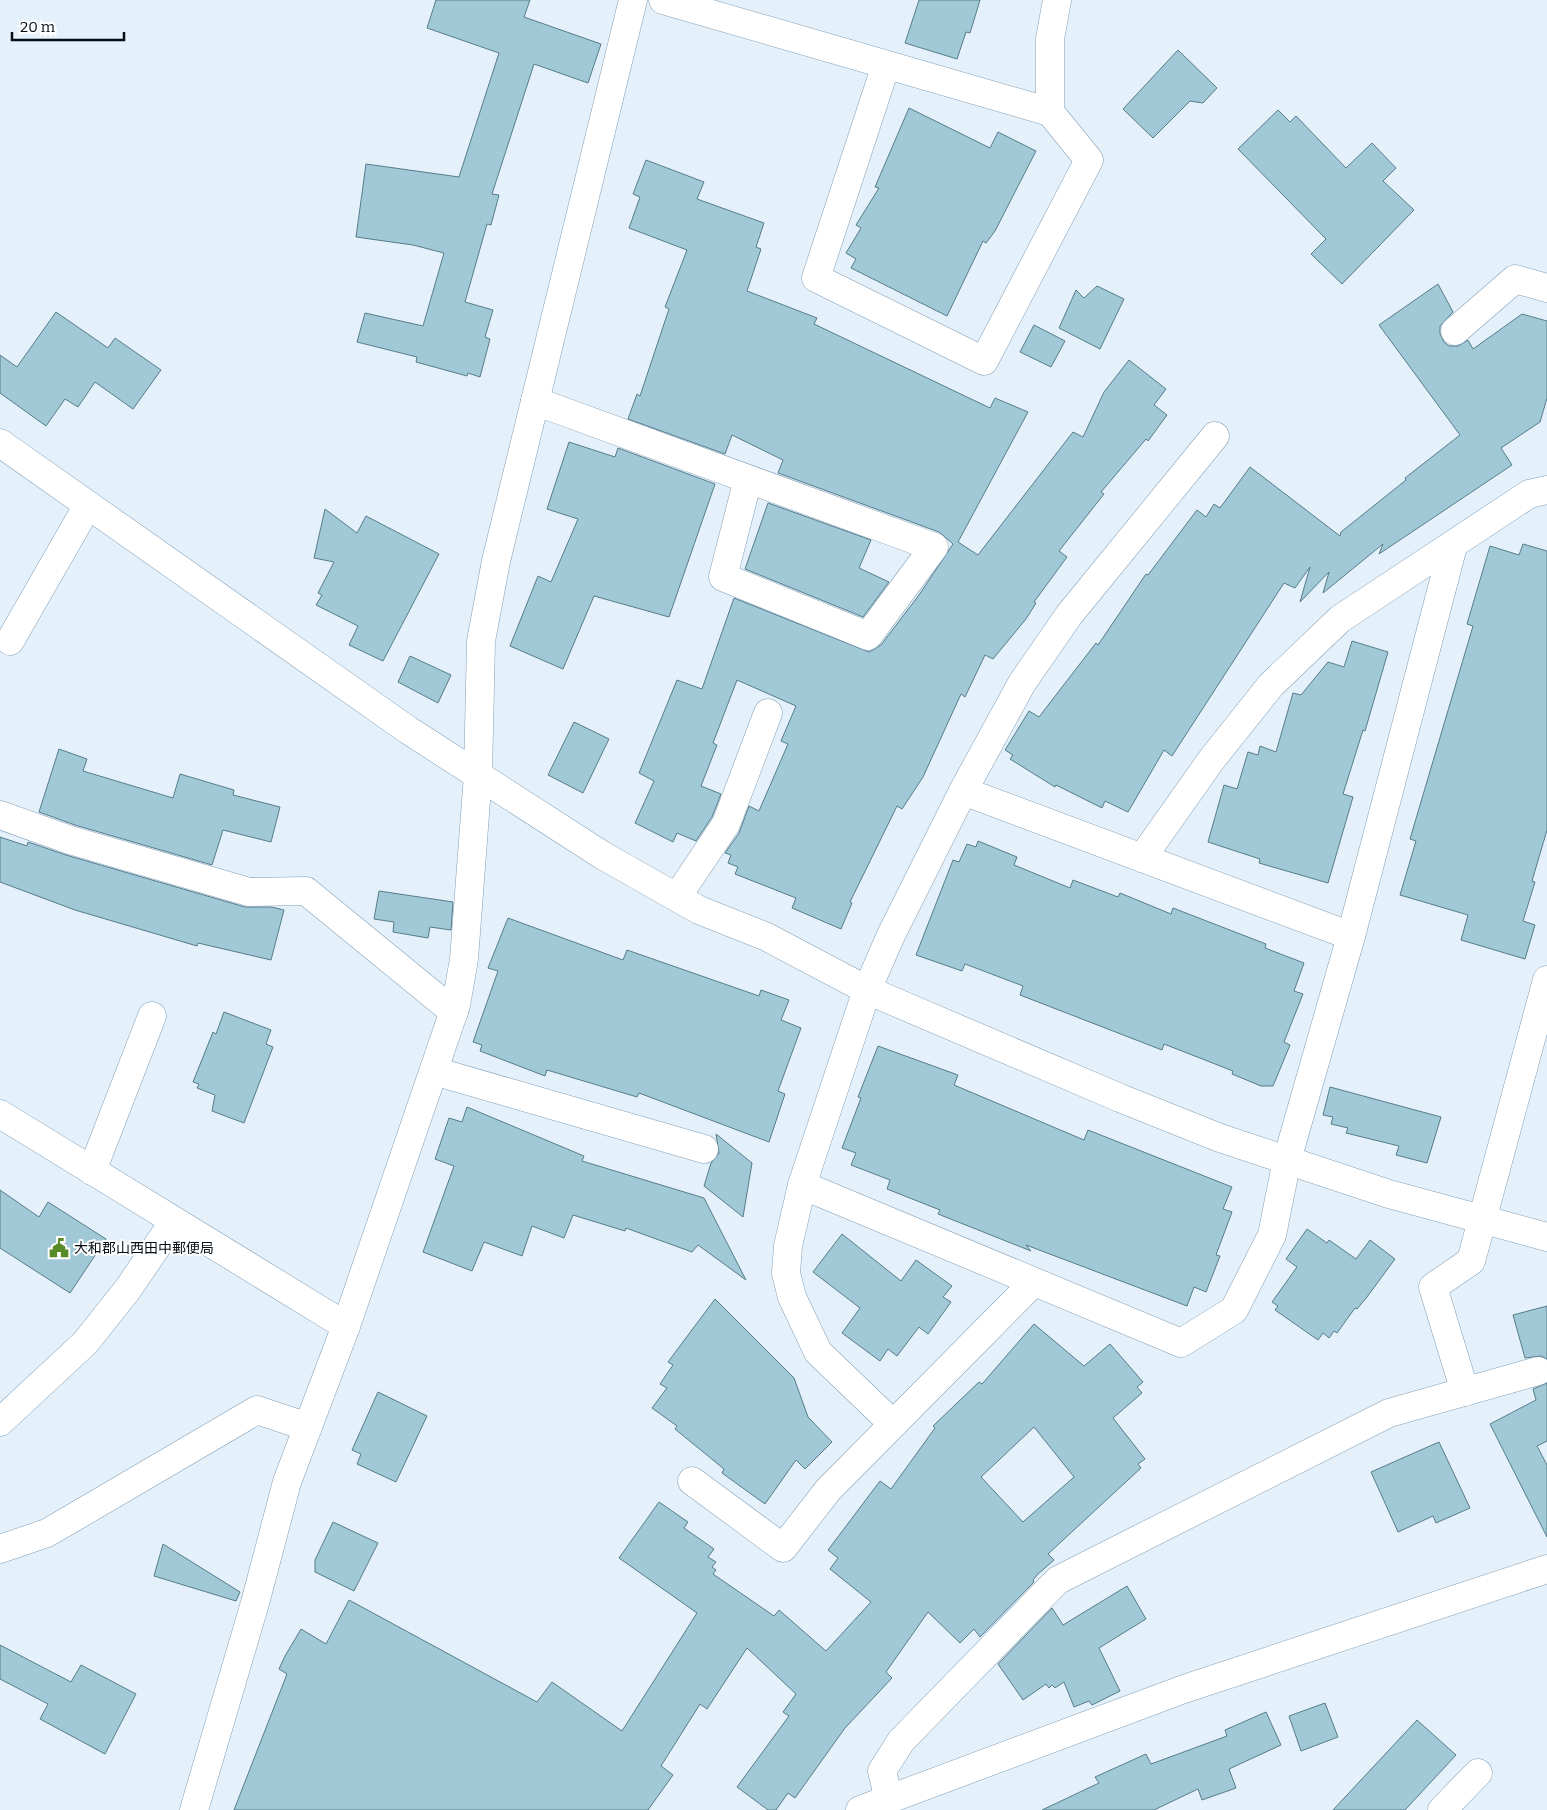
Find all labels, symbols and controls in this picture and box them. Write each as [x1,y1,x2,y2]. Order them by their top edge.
scale bar [12,10,125,42]
text: 20 m [20,18,56,36]
public building icon: 大和郡山西田中郵便局 [48,1237,70,1259]
place label: 大和郡山西田中郵便局 [74,1240,214,1257]

